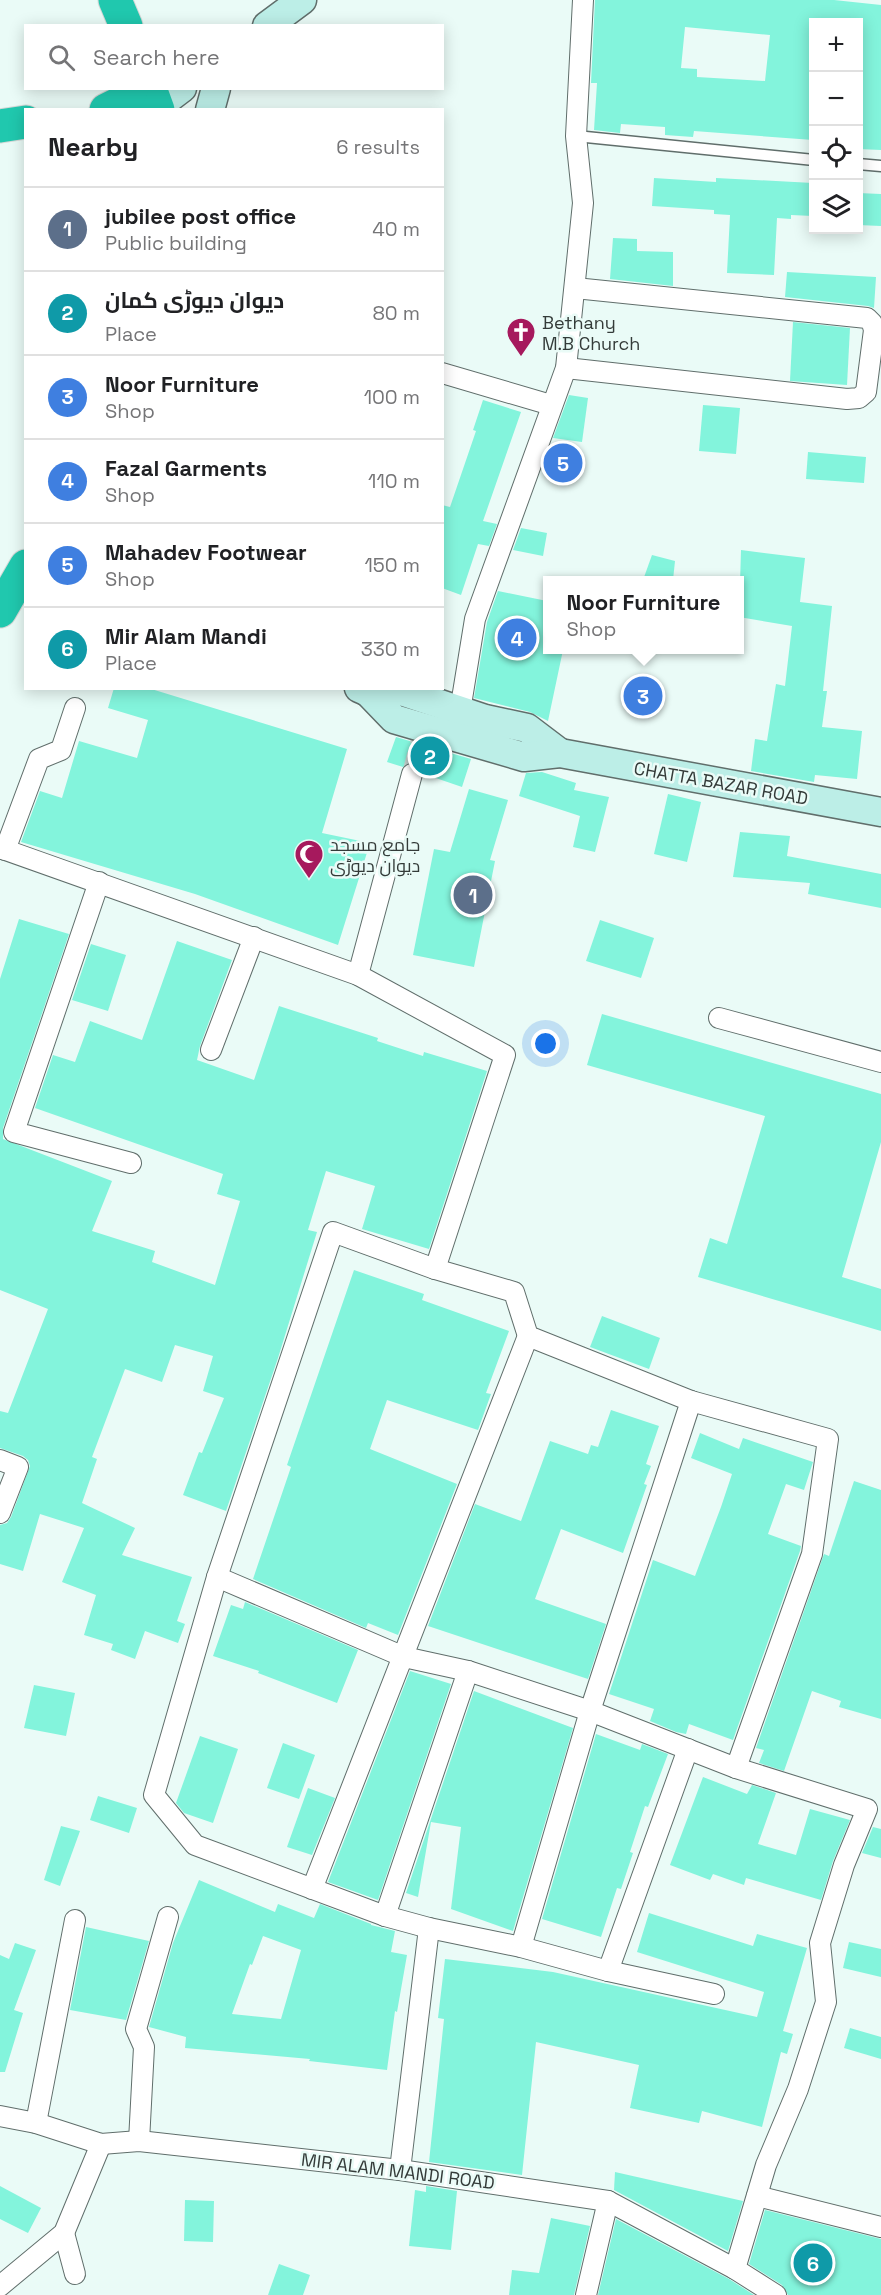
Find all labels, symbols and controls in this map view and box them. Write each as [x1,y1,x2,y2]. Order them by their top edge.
map controls [809,18,863,234]
button: + [809,18,863,72]
search box [24,24,444,90]
icon: search [45,41,78,74]
text: Search here [93,43,220,71]
button: − [809,72,863,126]
button: locate [809,126,863,180]
text: Nearby [48,130,138,164]
text: 6 results [336,134,420,160]
button: layers [809,180,863,234]
text: jubilee post office [105,202,296,230]
text: 1 [63,216,72,242]
text: 40 m [372,216,420,242]
text: Public building [105,230,247,256]
text: دیوان دیوڑی کمان [105,286,284,314]
text: 2 [62,300,73,326]
text: 80 m [372,300,420,326]
place label: Bethany M.B Church [542,311,640,355]
church icon: Bethany M.B Church [505,316,537,358]
text: Place [105,321,157,347]
text: Noor Furniture [105,370,259,398]
text: 3 [61,384,74,410]
text: 100 m [364,384,420,410]
text: Shop [105,398,155,424]
pin: 5 [544,440,582,486]
text: Fazal Garments [105,454,267,482]
text: 4 [61,468,74,494]
text: 110 m [368,468,420,494]
text: Shop [105,482,155,508]
text: Mahadev Footwear [105,538,307,566]
text: 5 [62,552,74,578]
text: 150 m [365,552,420,578]
text: Shop [105,566,155,592]
popup [543,576,744,654]
text: Noor Furniture [567,588,720,616]
pin: 4 [498,616,536,660]
text: Shop [567,616,616,642]
text: Mir Alam Mandi [105,622,267,650]
text: 6 [61,636,74,662]
text: 330 m [361,636,420,662]
text: Place [105,650,157,676]
pin: 3 [624,674,662,718]
pin: 2 [410,734,450,778]
street label: CHATTA BAZAR ROAD [632,756,810,810]
place label: جامع مسجد دیوان دیوڑی [330,833,420,877]
mosque icon: جامع مسجد دیوان دیوڑی [293,838,325,880]
pin: 1 [454,872,492,918]
your location [531,1029,560,1058]
street label: MIR ALAM MANDI ROAD [300,2148,496,2194]
pin: 6 [794,2240,832,2286]

